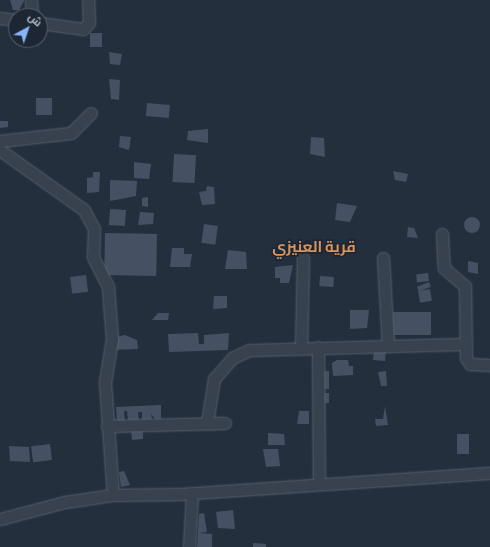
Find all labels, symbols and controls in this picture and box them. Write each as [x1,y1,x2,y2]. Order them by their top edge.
north arrow [8,8,48,48]
text: ش [26,10,45,29]
district label: قرية العنيزي [272,238,356,256]

